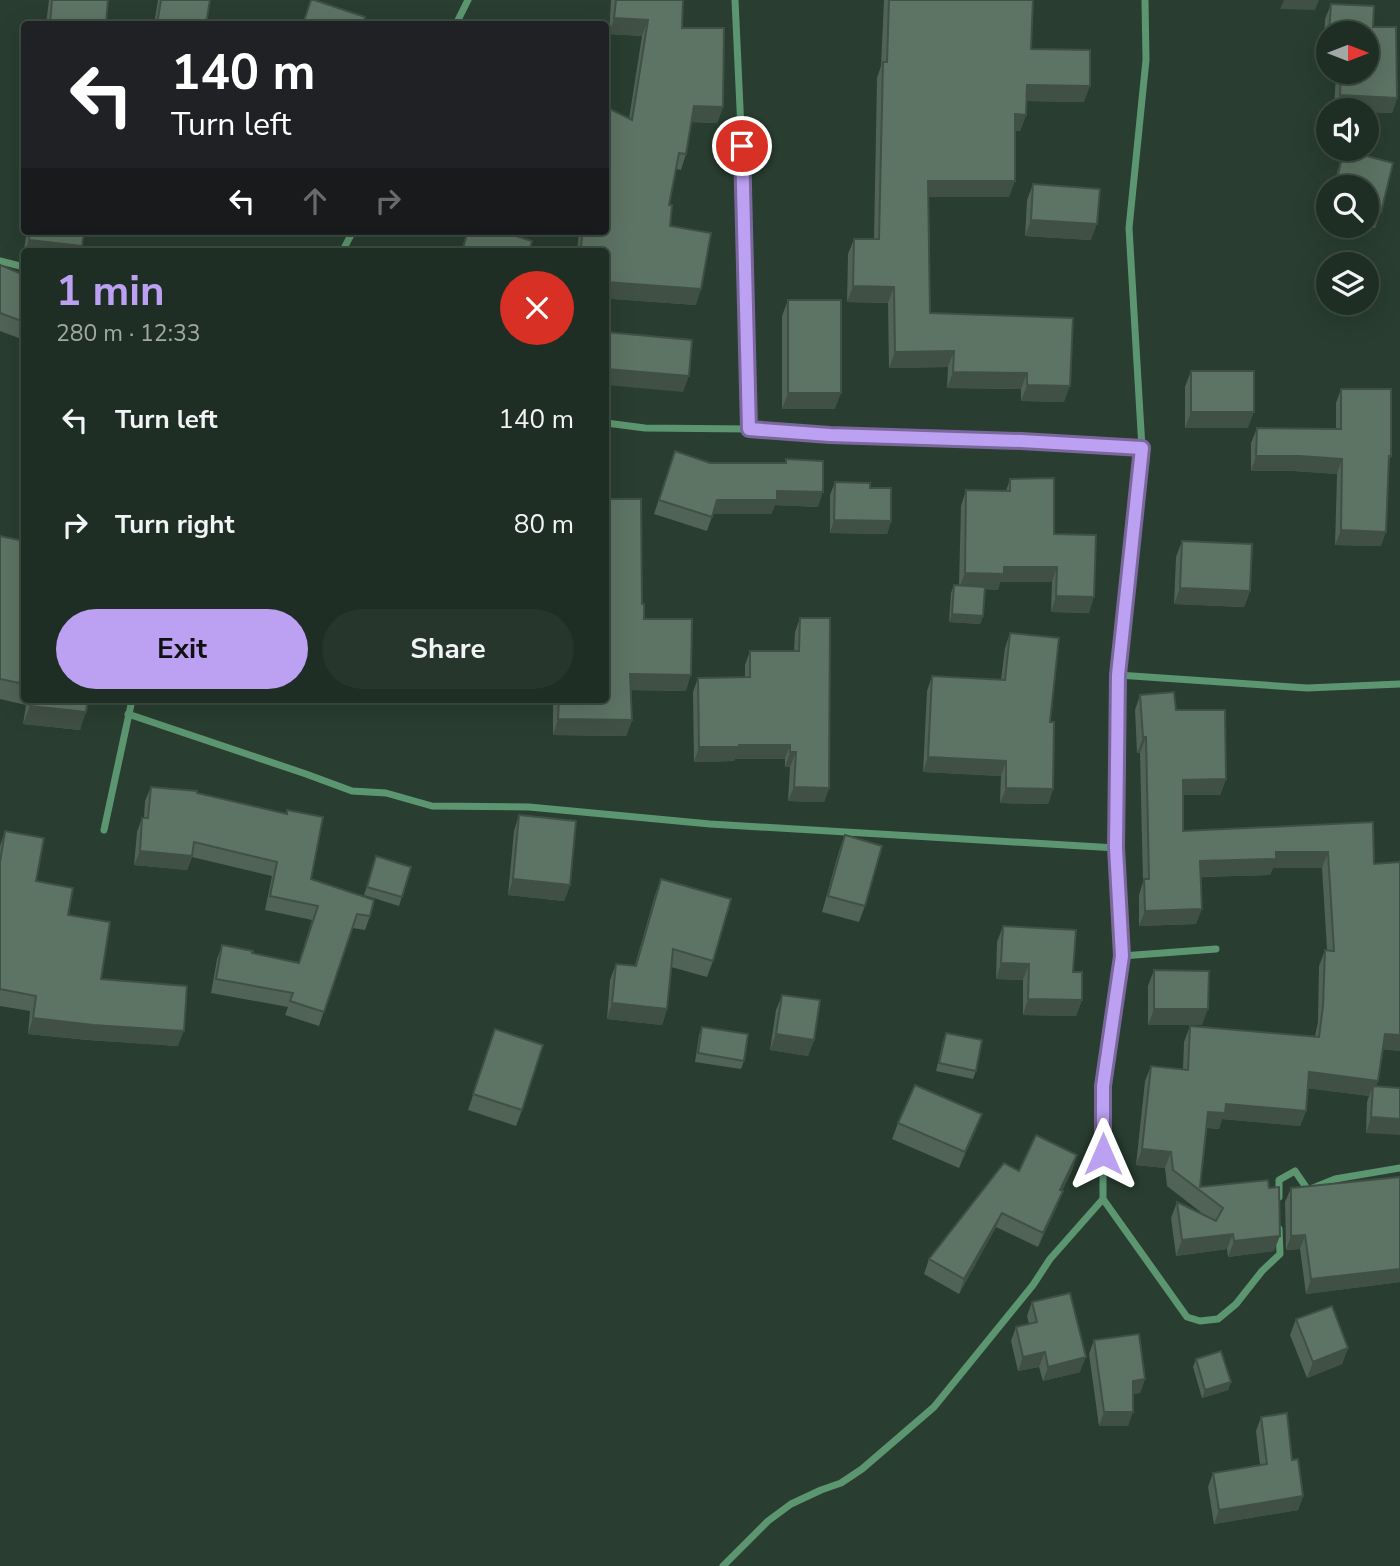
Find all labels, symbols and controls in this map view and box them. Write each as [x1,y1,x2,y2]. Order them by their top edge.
north arrow [1316,21,1379,84]
map controls [1316,21,1379,315]
text: 140 m [171,39,315,106]
icon: left [56,49,147,140]
button: sound [1316,98,1379,161]
text: Turn left [171,103,291,146]
pin [712,116,772,176]
icon: arrive [723,127,761,165]
button: search [1316,175,1379,238]
icon: left [223,182,261,220]
icon: ahead [296,182,334,220]
icon: right [369,182,407,220]
button: layers [1316,252,1379,315]
text: 1 min [56,263,165,320]
button: close [500,271,574,345]
text: 280 m · 12:33 [56,318,201,349]
icon: left [56,401,94,439]
text: Turn left [115,402,218,437]
text: 140 m [498,402,574,437]
icon: right [56,506,94,544]
text: Turn right [115,507,234,542]
text: 80 m [514,507,574,542]
button: Exit [56,609,308,689]
button: Share [322,609,574,689]
position arrow [1066,1117,1140,1191]

